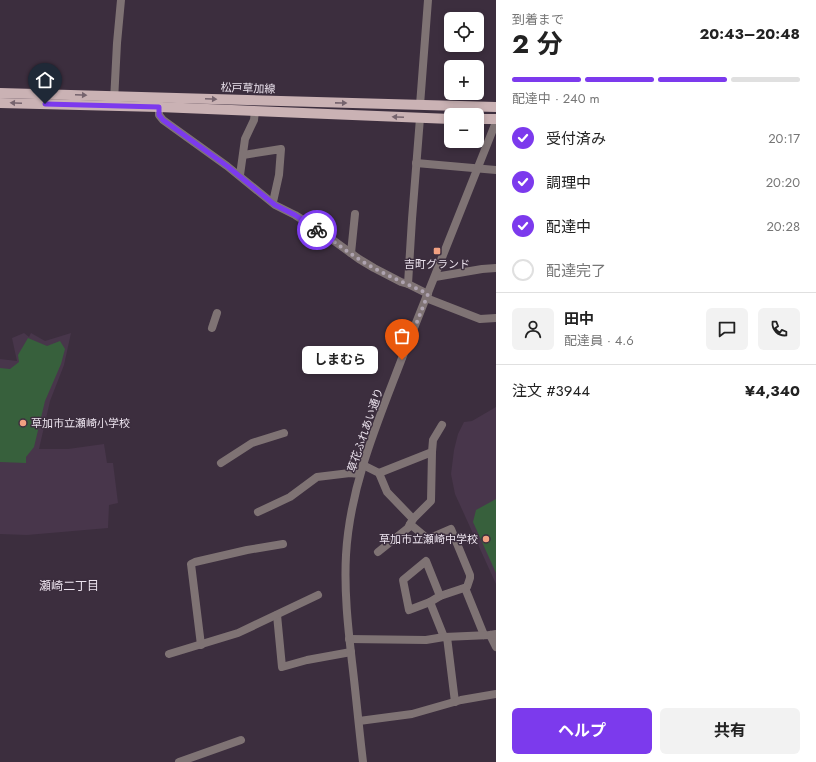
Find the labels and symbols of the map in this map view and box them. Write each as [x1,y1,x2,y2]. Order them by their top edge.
pin [28,63,62,104]
street label: 松戸草加線 [220,79,276,97]
one-way arrow [75,92,88,98]
one-way arrow [205,96,217,103]
one-way arrow [10,100,22,107]
one-way arrow [335,100,348,106]
one-way arrow [392,113,404,120]
courier [297,210,337,250]
marker: 吉町グランド [432,246,442,256]
place label: 吉町グランド [404,256,470,272]
pin [385,319,419,360]
callout: しまむら [302,346,378,374]
street label: 草花ふれあい通り [343,386,387,474]
place label: 草加市立瀬崎小学校 [31,415,130,431]
marker: 草加市立瀬崎小学校 [18,418,28,428]
place label: 草加市立瀬崎中学校 [379,531,478,547]
marker: 草加市立瀬崎中学校 [481,534,491,544]
district label: 瀬崎二丁目 [39,577,99,595]

